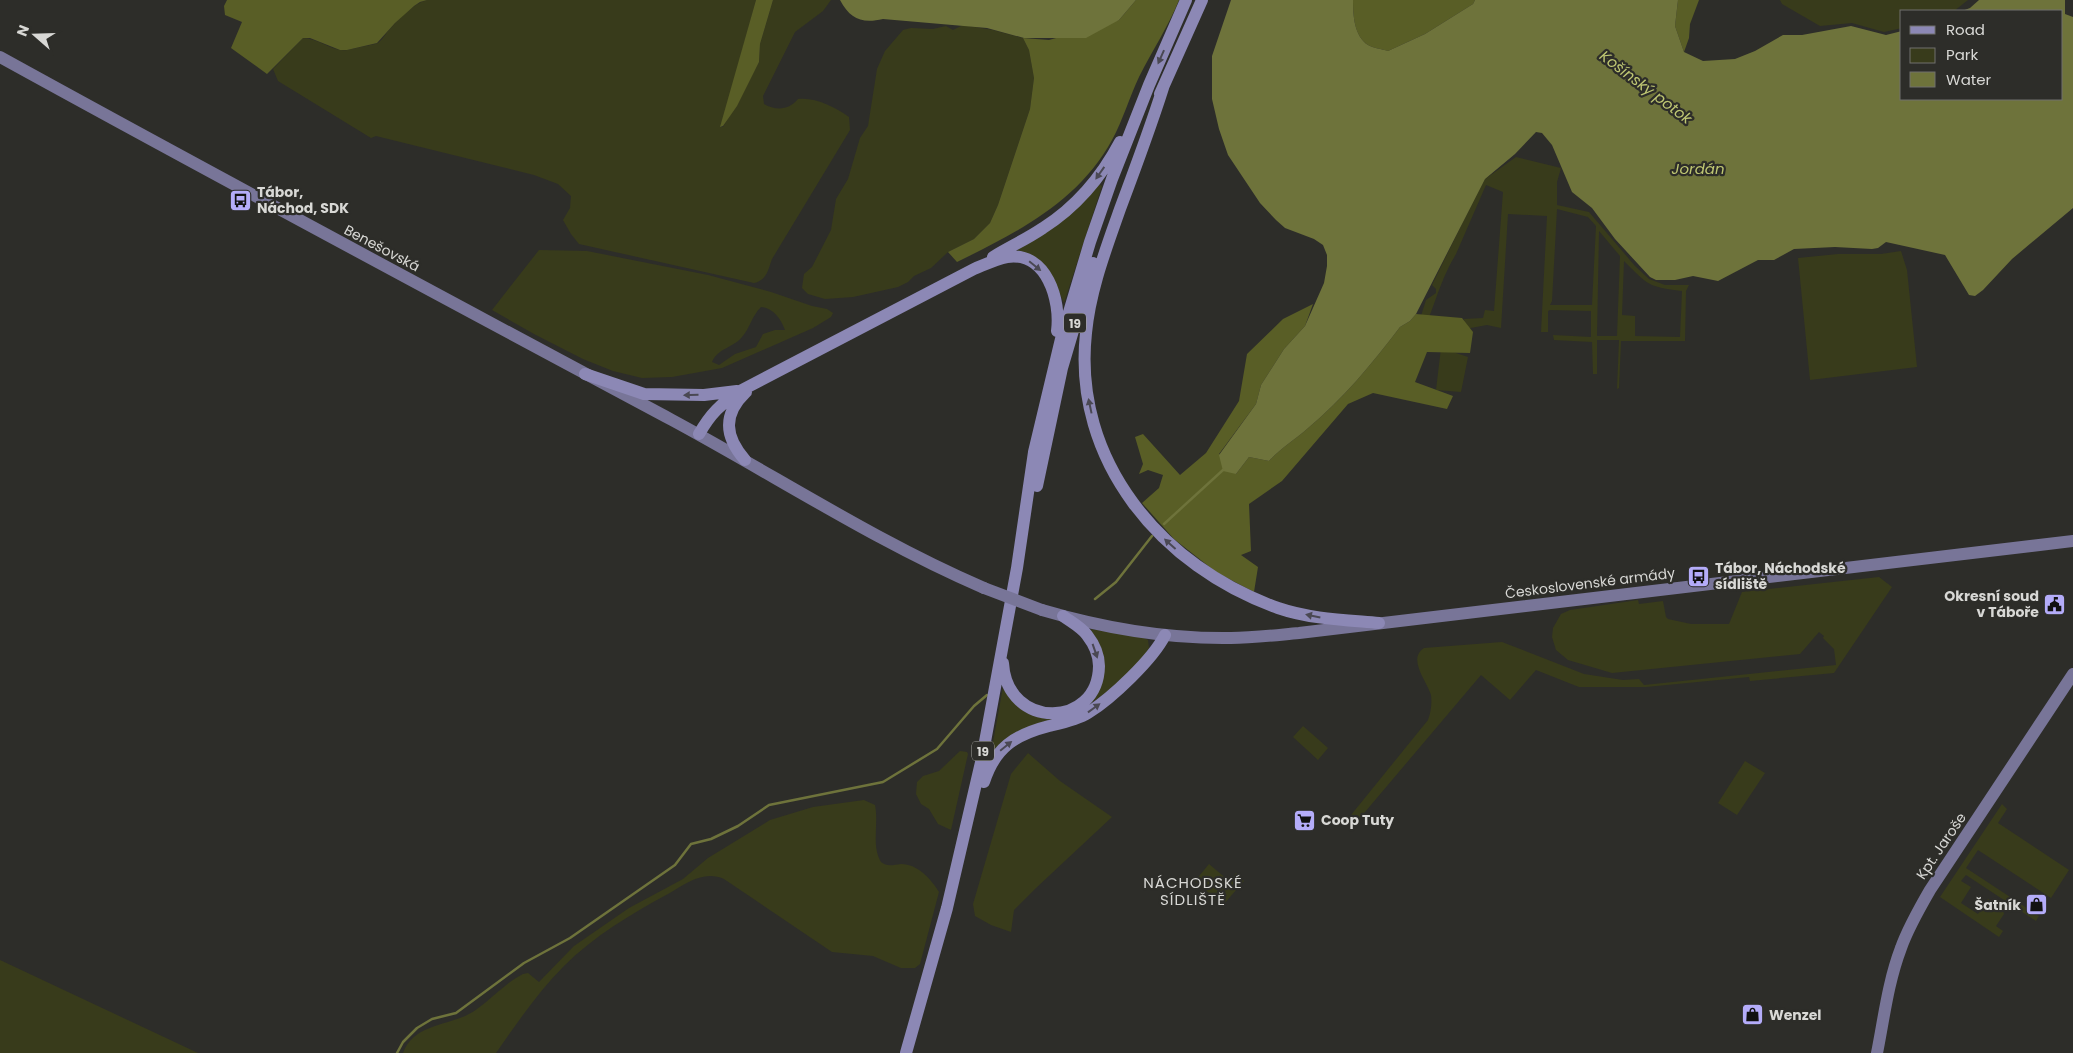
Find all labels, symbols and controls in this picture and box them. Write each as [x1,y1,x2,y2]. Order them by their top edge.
north arrow [10,10,60,60]
legend [1900,10,2063,100]
text: Road [1946,19,1985,40]
text: N [12,22,34,39]
text: Park [1946,44,1978,65]
water label: Košínský potok [1595,45,1698,129]
one-way arrow [1157,50,1165,64]
text: Water [1946,69,1992,90]
water label: Jordán [1671,158,1725,179]
one-way arrow [1095,166,1105,180]
place label: Tábor, Náchod, SDK [257,182,349,218]
bus stop icon: Tábor, Náchod, SDK [229,188,253,212]
street label: Benešovská [341,220,423,276]
one-way arrow [1029,260,1042,271]
road number: 19 [1064,314,1086,332]
one-way arrow [683,392,699,400]
one-way arrow [1086,399,1094,414]
one-way arrow [1163,539,1176,550]
place label: Tábor, Náchodské sídliště [1715,558,1846,594]
street label: Československé armády [1504,563,1676,603]
bus stop icon: Tábor, Náchodské sídliště [1687,564,1711,588]
place label: Okresní soud v Táboře [1944,586,2039,622]
public building icon: Okresní soud v Táboře [2043,592,2067,616]
one-way arrow [1305,612,1321,620]
one-way arrow [1091,644,1099,659]
one-way arrow [1087,703,1101,713]
one-way arrow [999,740,1012,751]
road number: 19 [972,741,994,760]
supermarket icon: Coop Tuty [1293,808,1317,832]
street label: Kpt. Jaroše [1911,808,1971,883]
place label: Coop Tuty [1321,810,1394,830]
district label: NÁCHODSKÉ SÍDLIŠTĚ [1143,872,1243,910]
shop icon: Šatník [2025,893,2049,917]
place label: Šatník [1975,895,2021,915]
shop icon: Wenzel [1741,1003,1765,1027]
place label: Wenzel [1769,1005,1822,1025]

